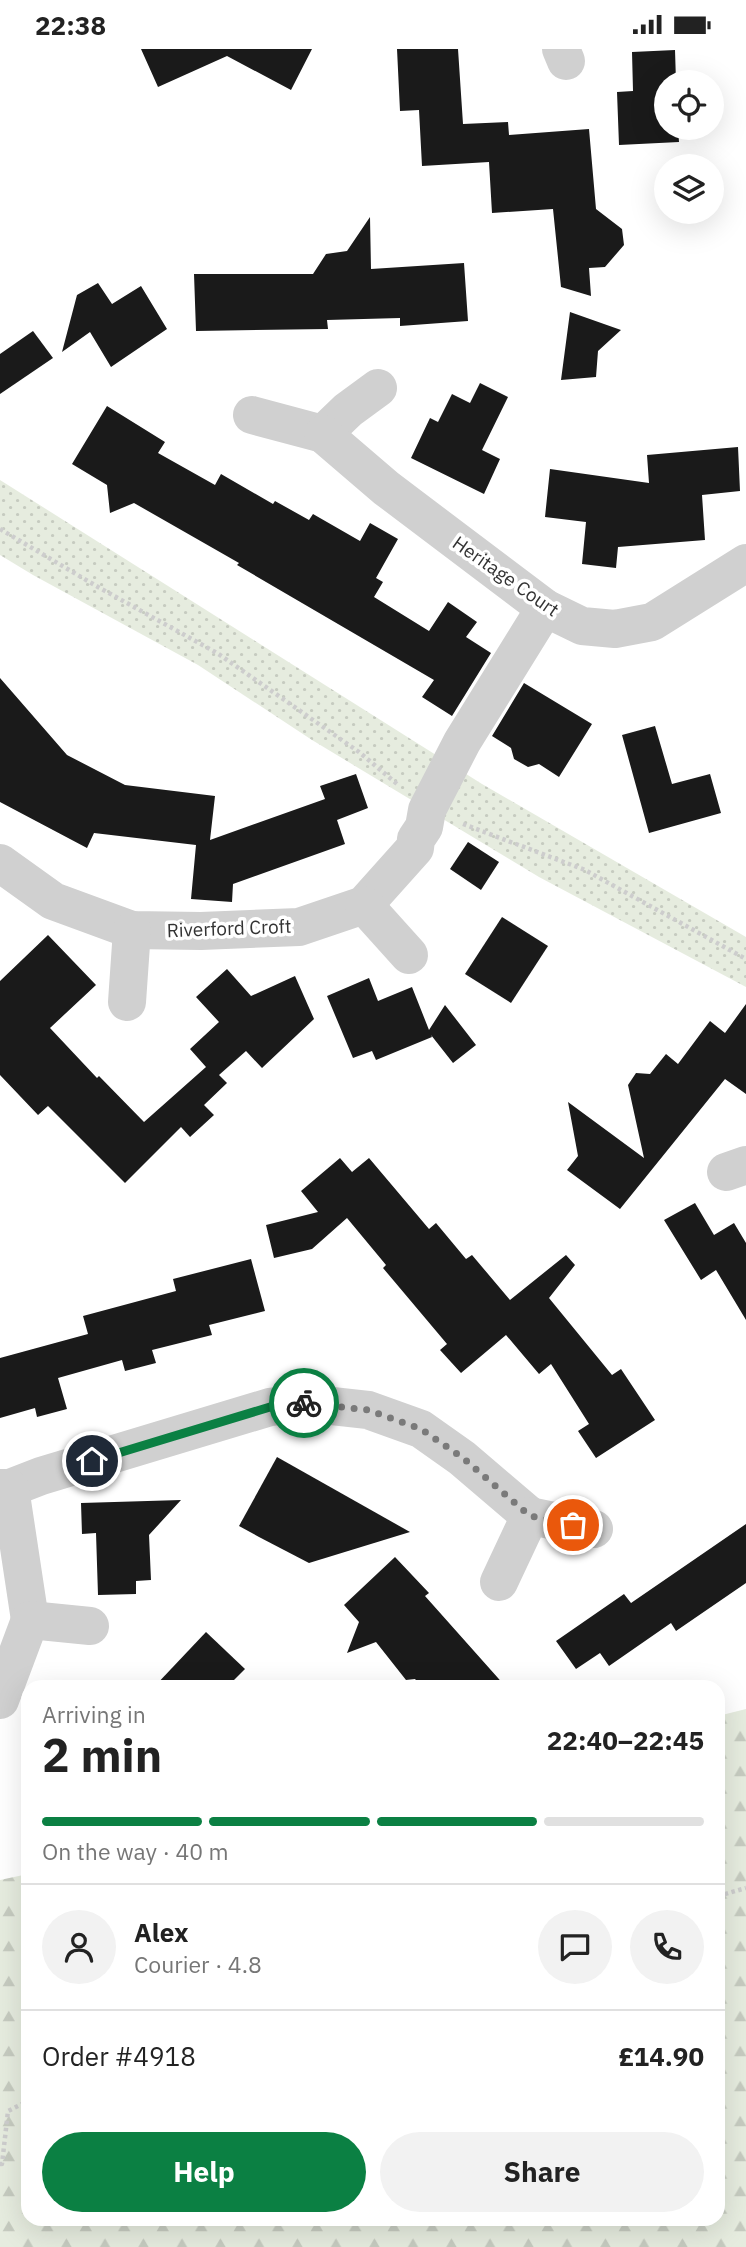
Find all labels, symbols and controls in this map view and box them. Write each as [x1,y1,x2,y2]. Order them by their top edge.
text: 22:38 [35,8,106,42]
map controls [654,70,724,224]
button: locate [654,70,724,140]
button: layers [654,154,724,224]
street label: Heritage Court [448,531,564,621]
street label: Riverford Croft [166,914,292,942]
courier [269,1368,339,1438]
icon: bike [285,1384,323,1422]
pin [62,1431,122,1491]
icon: home [73,1442,111,1480]
pin [543,1495,603,1555]
icon: bag [554,1506,592,1544]
text: Arriving in [42,1699,146,1729]
text: 22:40–22:45 [547,1723,704,1757]
text: 2 min [42,1725,162,1785]
text: On the way · 40 m [42,1836,229,1866]
button: person [42,1910,116,1984]
button: chat [538,1910,612,1984]
button: phone [630,1910,704,1984]
text: Alex [134,1915,188,1949]
text: Courier · 4.8 [134,1949,262,1979]
text: Order #4918 [42,2039,196,2073]
text: £14.90 [618,2039,704,2073]
button: Help [42,2132,366,2212]
button: Share [380,2132,704,2212]

